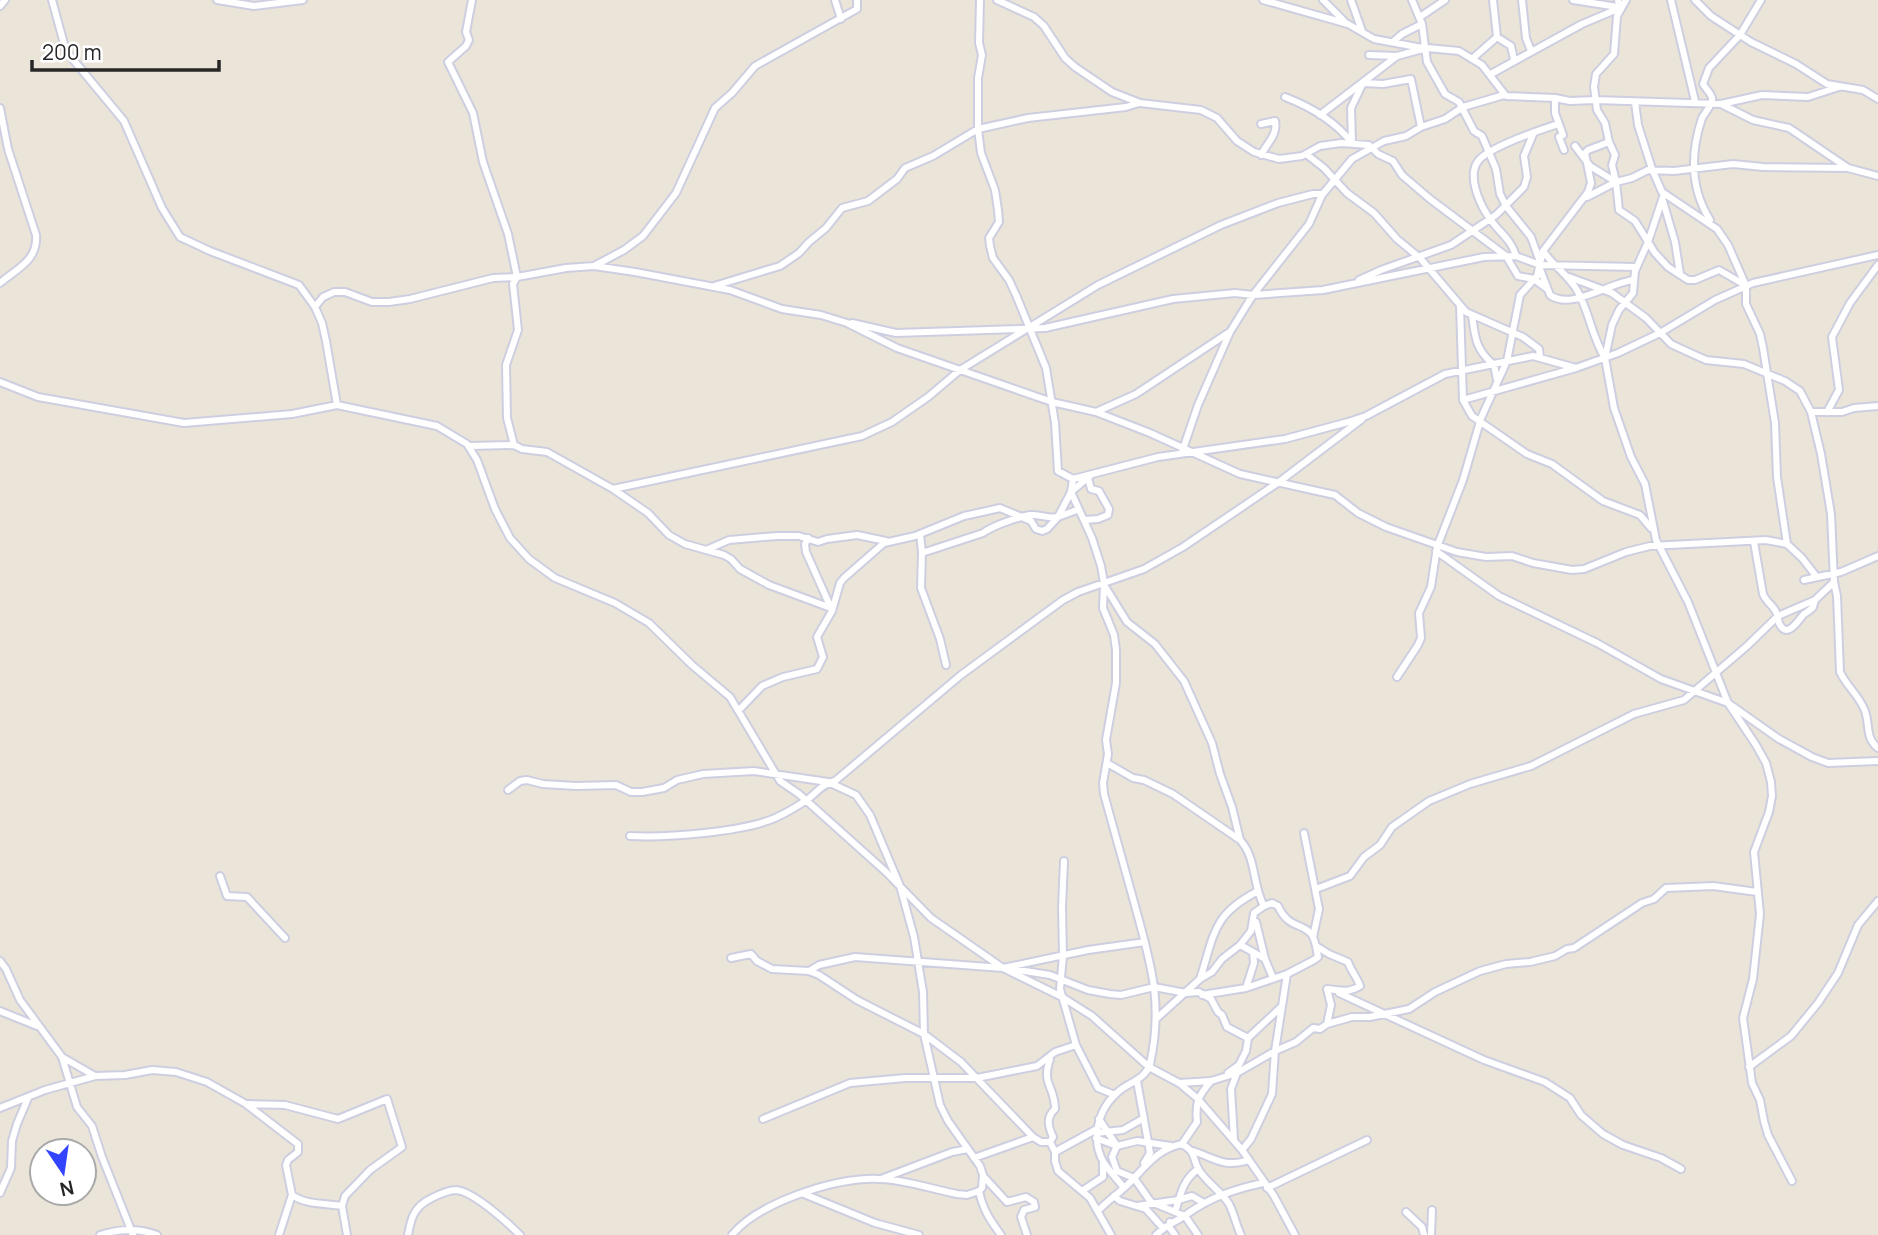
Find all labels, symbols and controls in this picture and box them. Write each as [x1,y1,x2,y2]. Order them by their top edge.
scale bar [32,28,219,72]
text: 200 m [42,38,102,66]
north arrow [28,1137,98,1207]
text: N [57,1174,76,1203]

